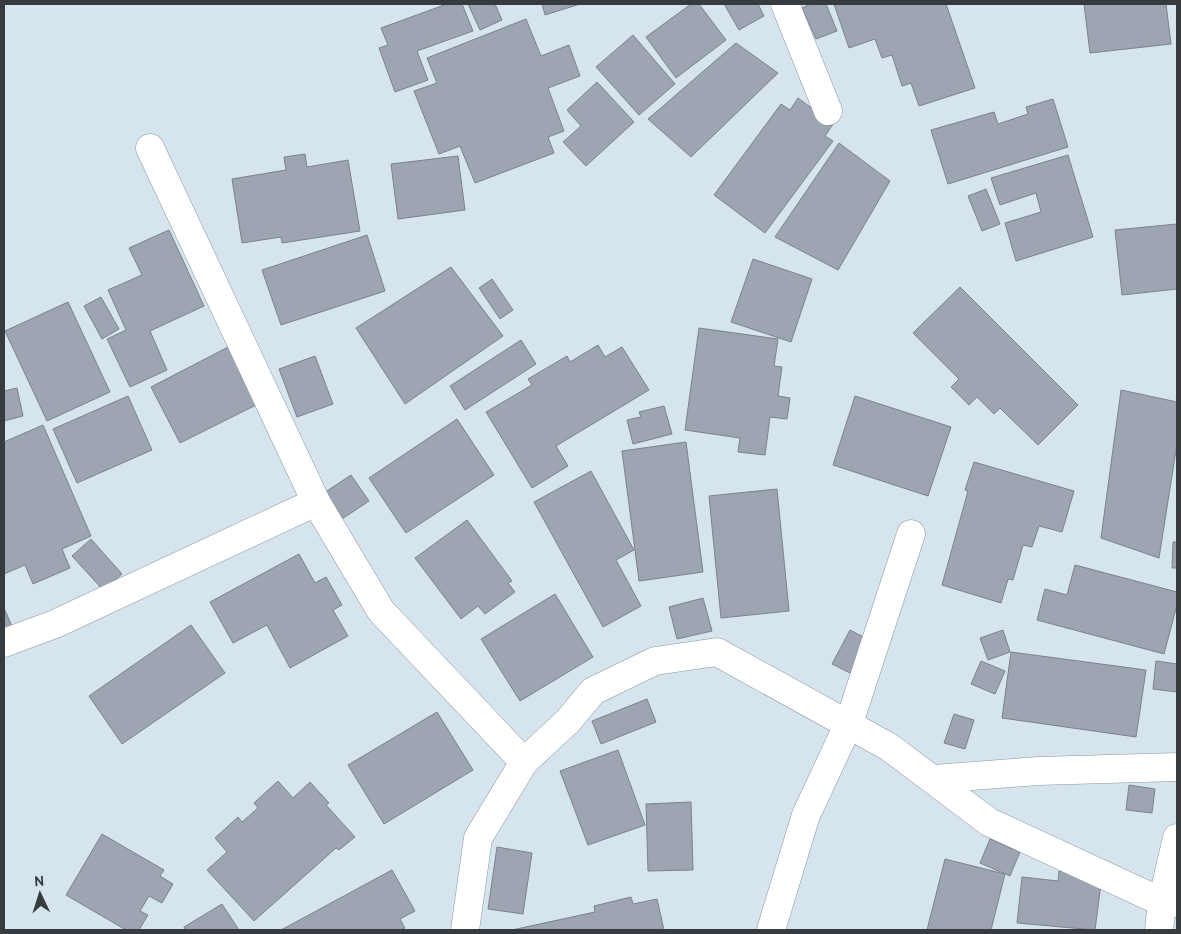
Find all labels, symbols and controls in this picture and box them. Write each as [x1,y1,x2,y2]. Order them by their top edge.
north arrow [15,869,65,919]
text: N [34,874,45,891]

